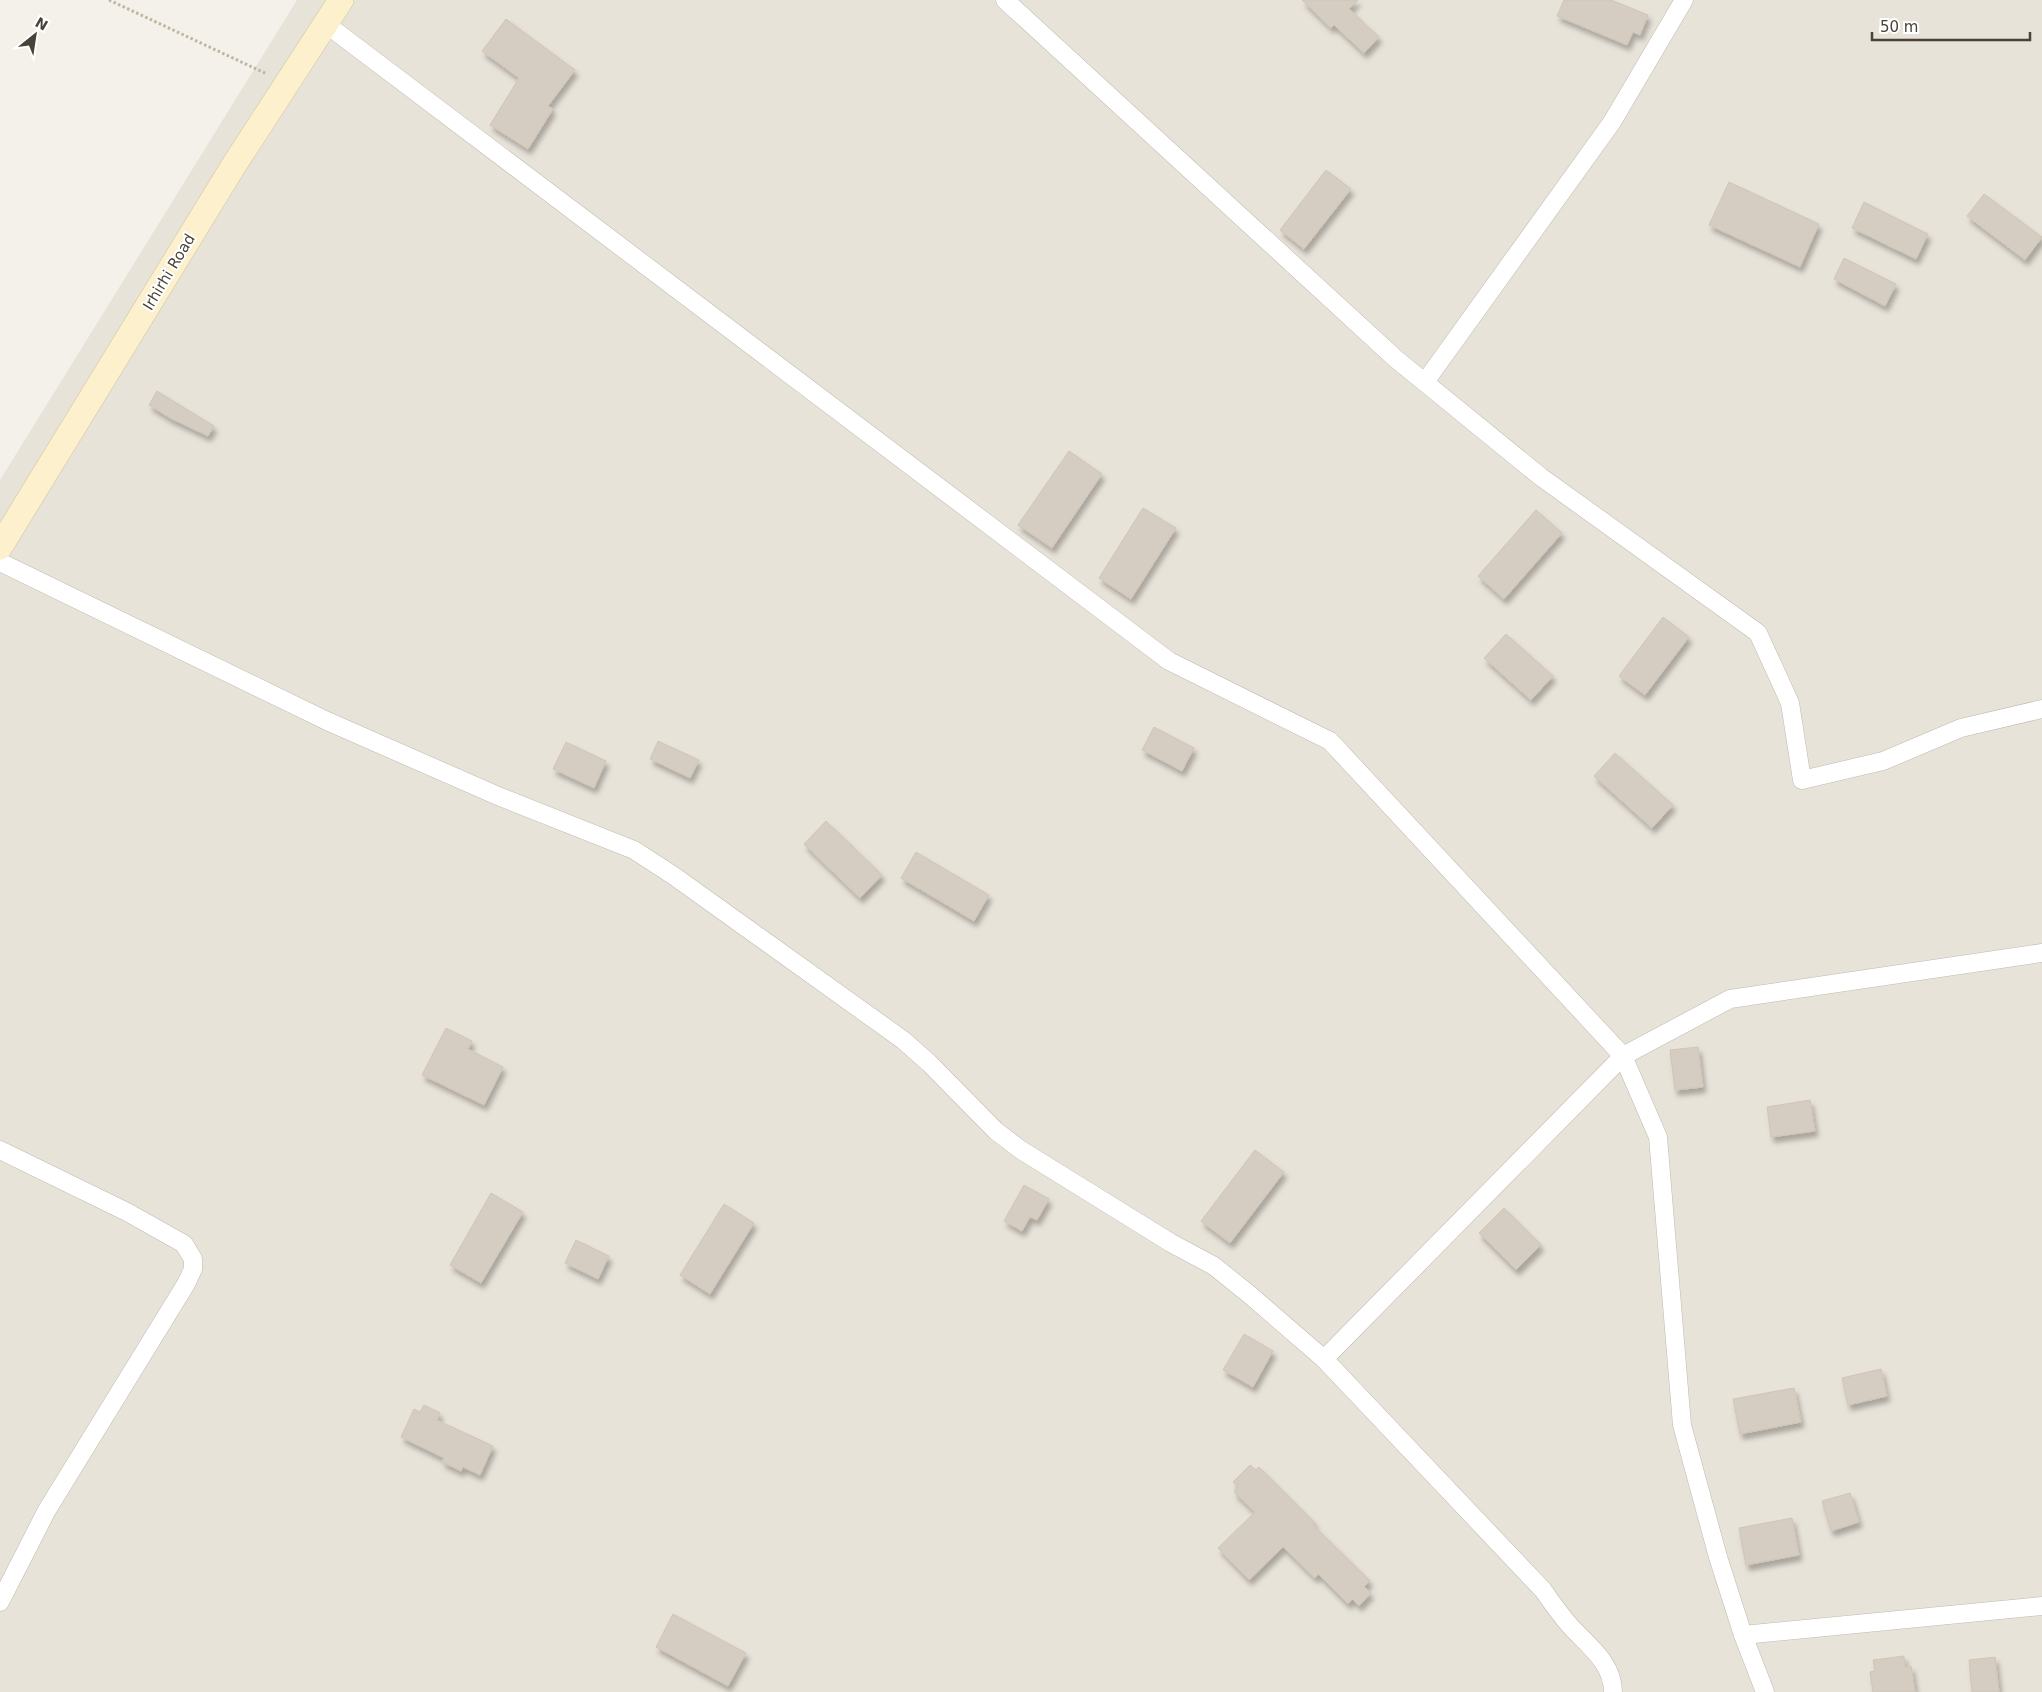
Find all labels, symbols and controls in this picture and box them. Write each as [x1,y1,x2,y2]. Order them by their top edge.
north arrow [10,10,60,60]
scale bar [1872,10,2030,42]
text: N [32,14,51,34]
text: 50 m [1880,18,1918,36]
street label: Irhirhi Road [139,231,199,313]

